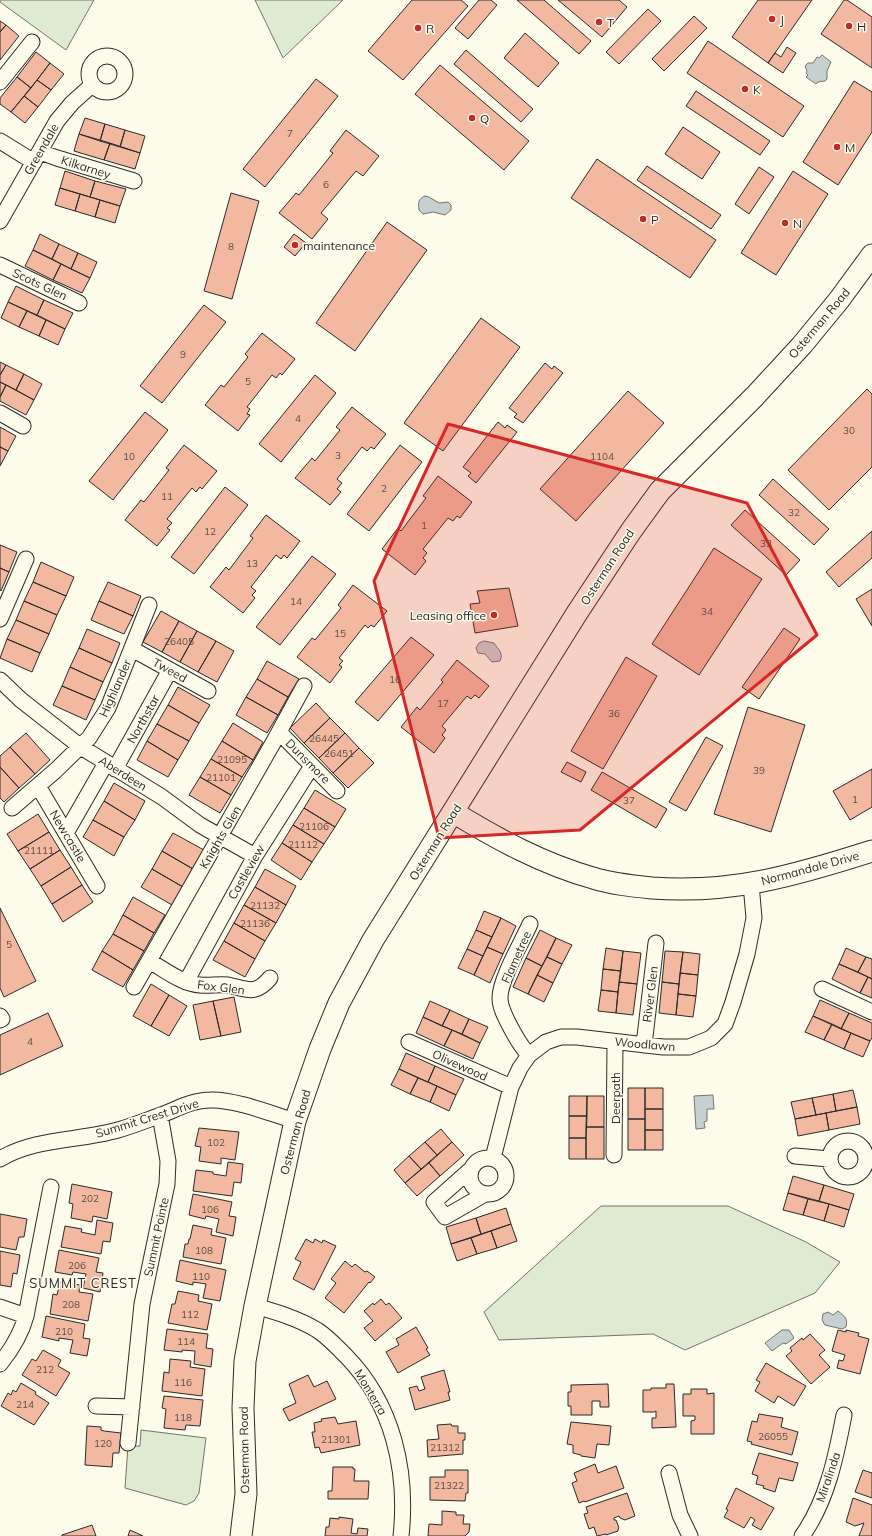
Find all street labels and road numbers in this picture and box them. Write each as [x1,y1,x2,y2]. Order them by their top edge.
street label: Greendale [20,121,62,177]
street label: Kilkarney [59,152,113,182]
street label: Scots Glen [10,265,70,303]
street label: Osterman Road [785,285,853,361]
street label: Osterman Road [577,526,637,608]
street label: Tweed [150,654,190,686]
street label: Highlander [96,656,135,719]
street label: Northstar [124,691,163,746]
street label: Dunsmore [283,736,333,786]
street label: Aberdeen [96,752,150,794]
street label: Osterman Road [405,801,465,883]
street label: Knights Glen [196,803,244,871]
street label: Newcastle [47,807,89,865]
street label: Castleview [224,841,268,902]
street label: Normandale Drive [759,848,861,888]
street label: Flametree [498,929,534,985]
street label: River Glen [639,965,661,1023]
street label: Fox Glen [196,977,246,997]
street label: Woodlawn [614,1034,676,1054]
street label: Olivewood [430,1046,490,1084]
street label: Deerpath [608,1072,623,1124]
street label: Osterman Road [276,1088,314,1176]
street label: Summit Crest Drive [94,1095,200,1141]
street label: Summit Pointe [140,1196,172,1278]
street label: Monterra [352,1366,390,1418]
street label: Osterman Road [236,1406,252,1494]
street label: Miralinda [812,1450,844,1504]

